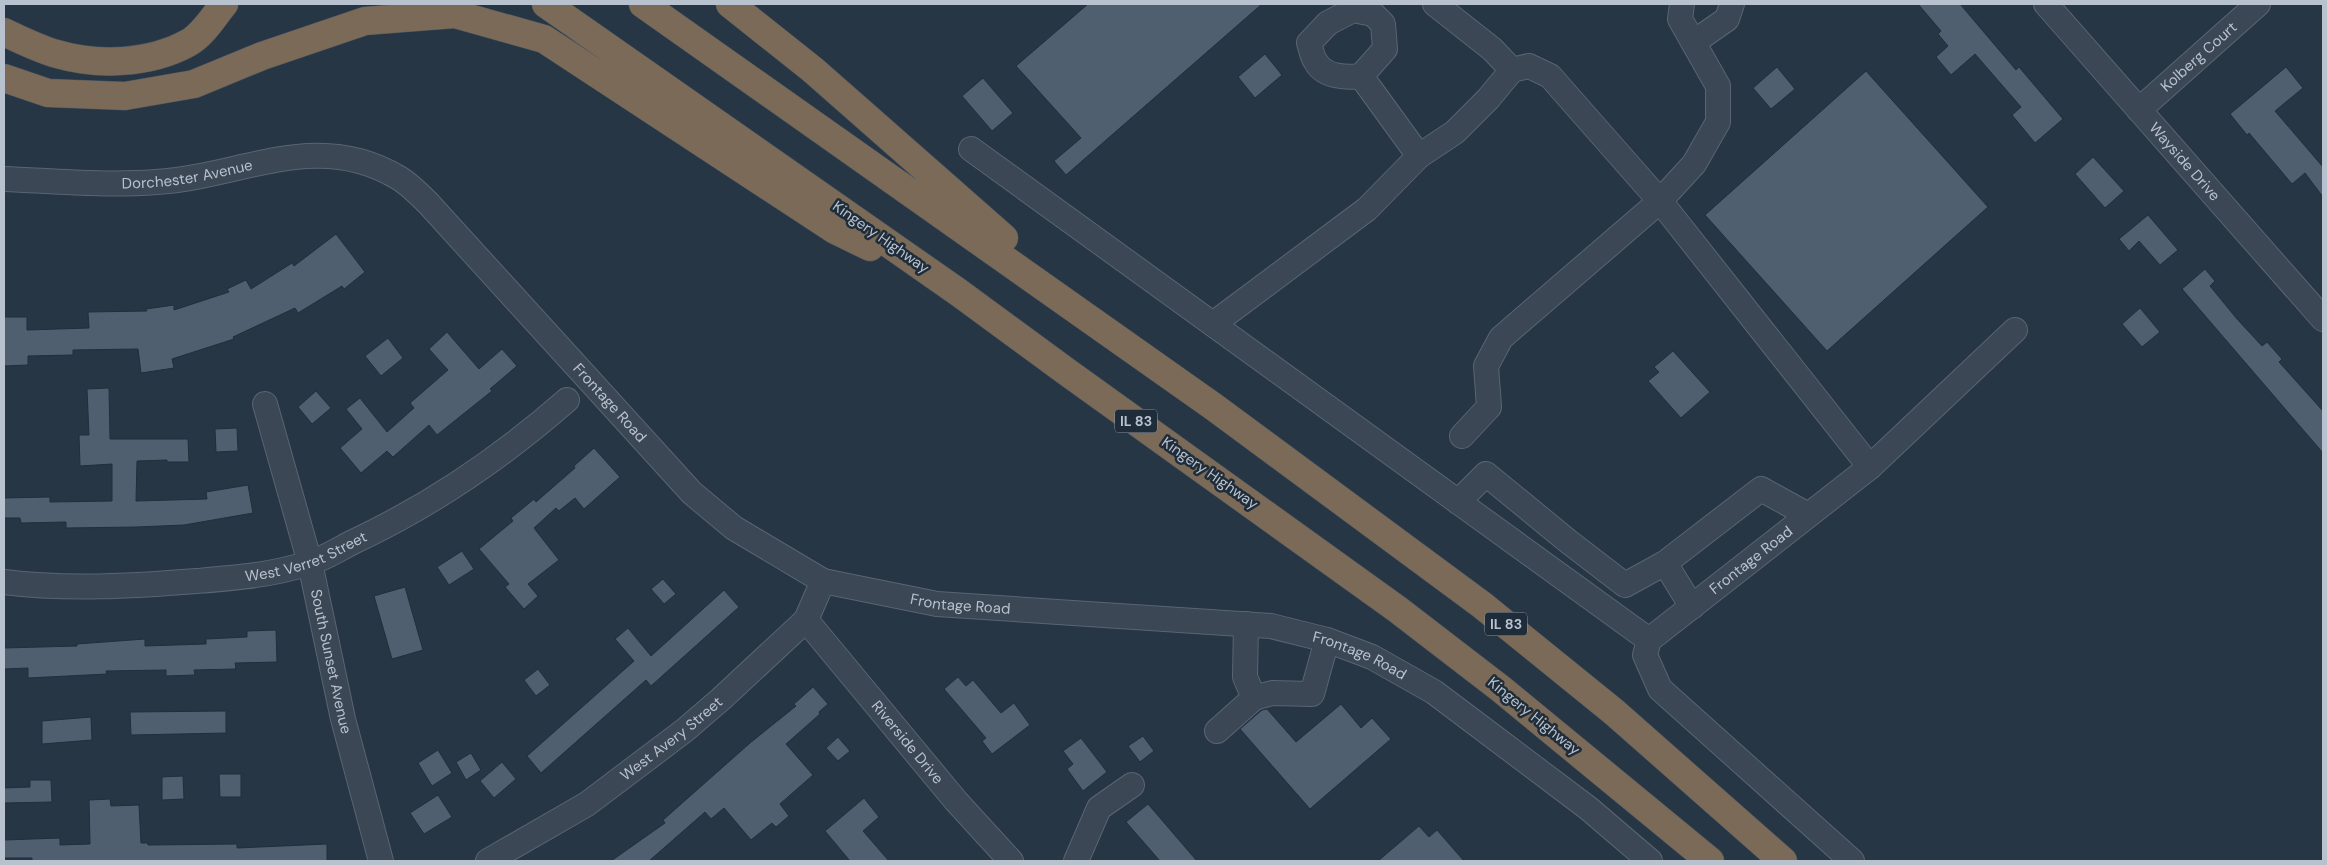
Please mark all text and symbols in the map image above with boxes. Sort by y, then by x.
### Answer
street label: Kolberg Court [2156,17,2241,96]
street label: Wayside Drive [2145,118,2225,205]
street label: Dorchester Avenue [122,155,255,193]
street label: Kingery Highway [829,196,934,278]
street label: Frontage Road [569,359,651,447]
road number: IL 83 [1115,410,1157,432]
street label: Kingery Highway [1158,432,1263,514]
street label: Frontage Road [1705,521,1797,599]
street label: West Verret Street [244,527,370,586]
street label: South Sunset Avenue [306,587,357,736]
street label: Frontage Road [909,589,1011,619]
road number: IL 83 [1485,612,1527,636]
street label: Frontage Road [1311,627,1410,684]
street label: Kingery Highway [1484,672,1585,760]
street label: West Avery Street [616,692,727,785]
street label: Riverside Drive [867,696,948,788]

